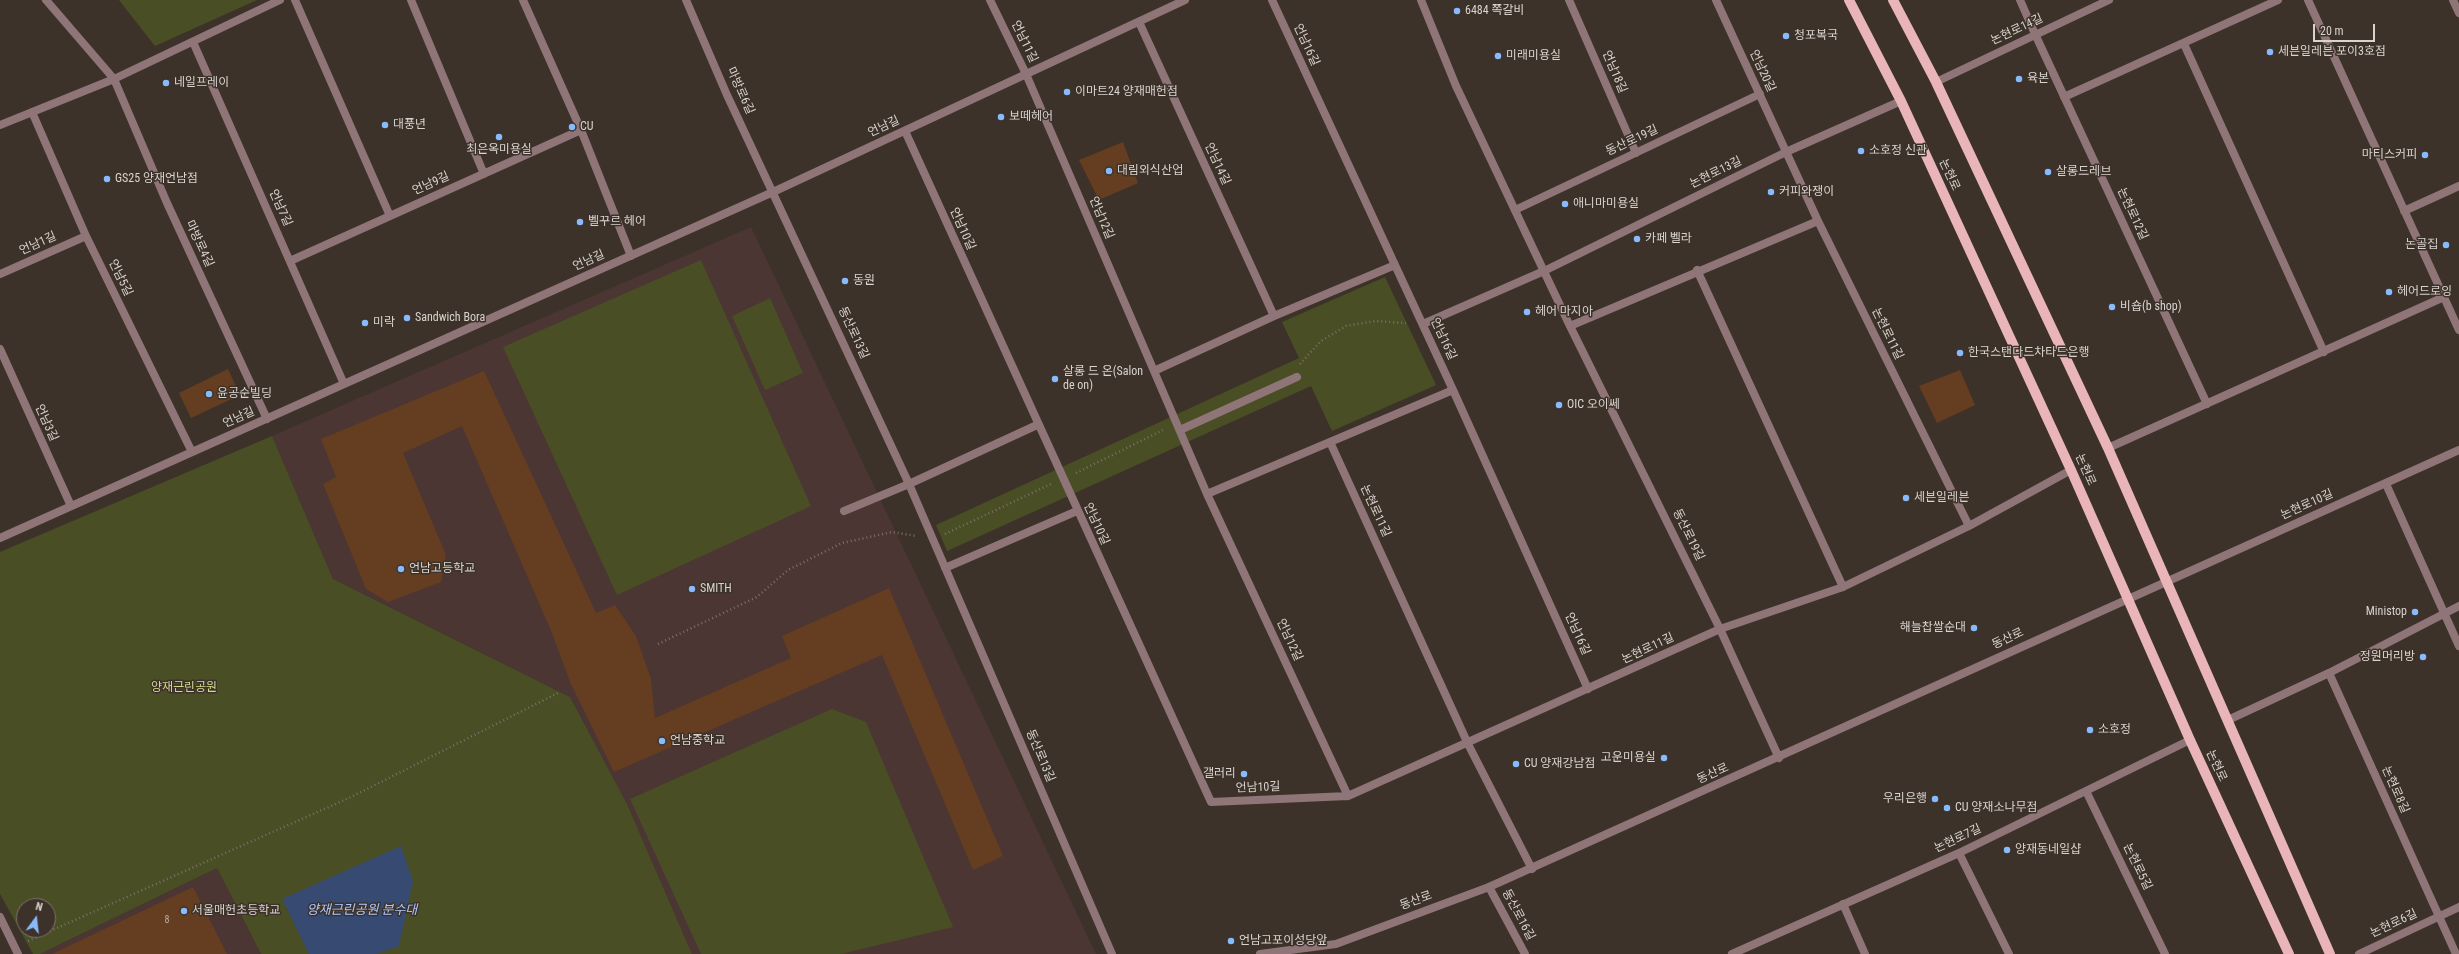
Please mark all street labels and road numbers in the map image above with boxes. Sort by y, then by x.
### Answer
street label: 논현로14길 [1989,12,2045,48]
street label: 언남11길 [1008,19,1040,65]
street label: 언남16길 [1290,22,1322,68]
street label: 언남18길 [1599,48,1629,96]
street label: 언남20길 [1746,48,1778,94]
street label: 마방로6길 [723,65,757,117]
street label: 언남길 [866,113,902,141]
street label: 동산로19길 [1604,123,1660,159]
street label: 언남14길 [1201,141,1233,187]
street label: 논현로13길 [1688,154,1744,192]
street label: 논현로 [1935,157,1963,193]
street label: 언남9길 [410,169,452,199]
street label: 논현로12길 [2114,186,2150,242]
street label: 언남7길 [265,187,295,229]
street label: 언남12길 [1086,194,1116,242]
street label: 언남10길 [946,206,978,252]
street label: 마방로4길 [182,218,216,270]
street label: 언남1길 [17,229,59,259]
street label: 언남길 [571,248,607,274]
street label: 언남5길 [105,257,135,299]
street label: 동산로13길 [835,305,871,361]
street label: 논현로11길 [1868,306,1906,362]
street label: 언남16길 [1427,316,1459,362]
street label: 언남3길 [31,402,61,444]
street label: 언남길 [221,405,257,431]
street label: 논현로 [2072,452,2098,488]
street label: 논현로11길 [1357,483,1393,539]
street label: 논현로10길 [2278,487,2336,523]
street label: 언남10길 [1080,501,1112,547]
street label: 동산로19길 [1669,507,1707,563]
street label: 언남16길 [1561,611,1593,657]
street label: 언남12길 [1273,617,1305,663]
street label: 동산로 [1990,625,2026,653]
street label: 논현로11길 [1620,631,1676,667]
street label: 동산로13길 [1022,727,1058,785]
street label: 논현로 [2202,748,2230,784]
street label: 동산로 [1695,761,1731,787]
street label: 논현로8길 [2378,764,2412,816]
street label: 언남10길 [1235,780,1281,796]
street label: 논현로7길 [1932,822,1984,856]
street label: 논현로5길 [2120,841,2154,893]
street label: 동산로16길 [1498,887,1538,943]
street label: 동산로 [1398,889,1434,913]
street label: 논현로6길 [2368,907,2420,941]

